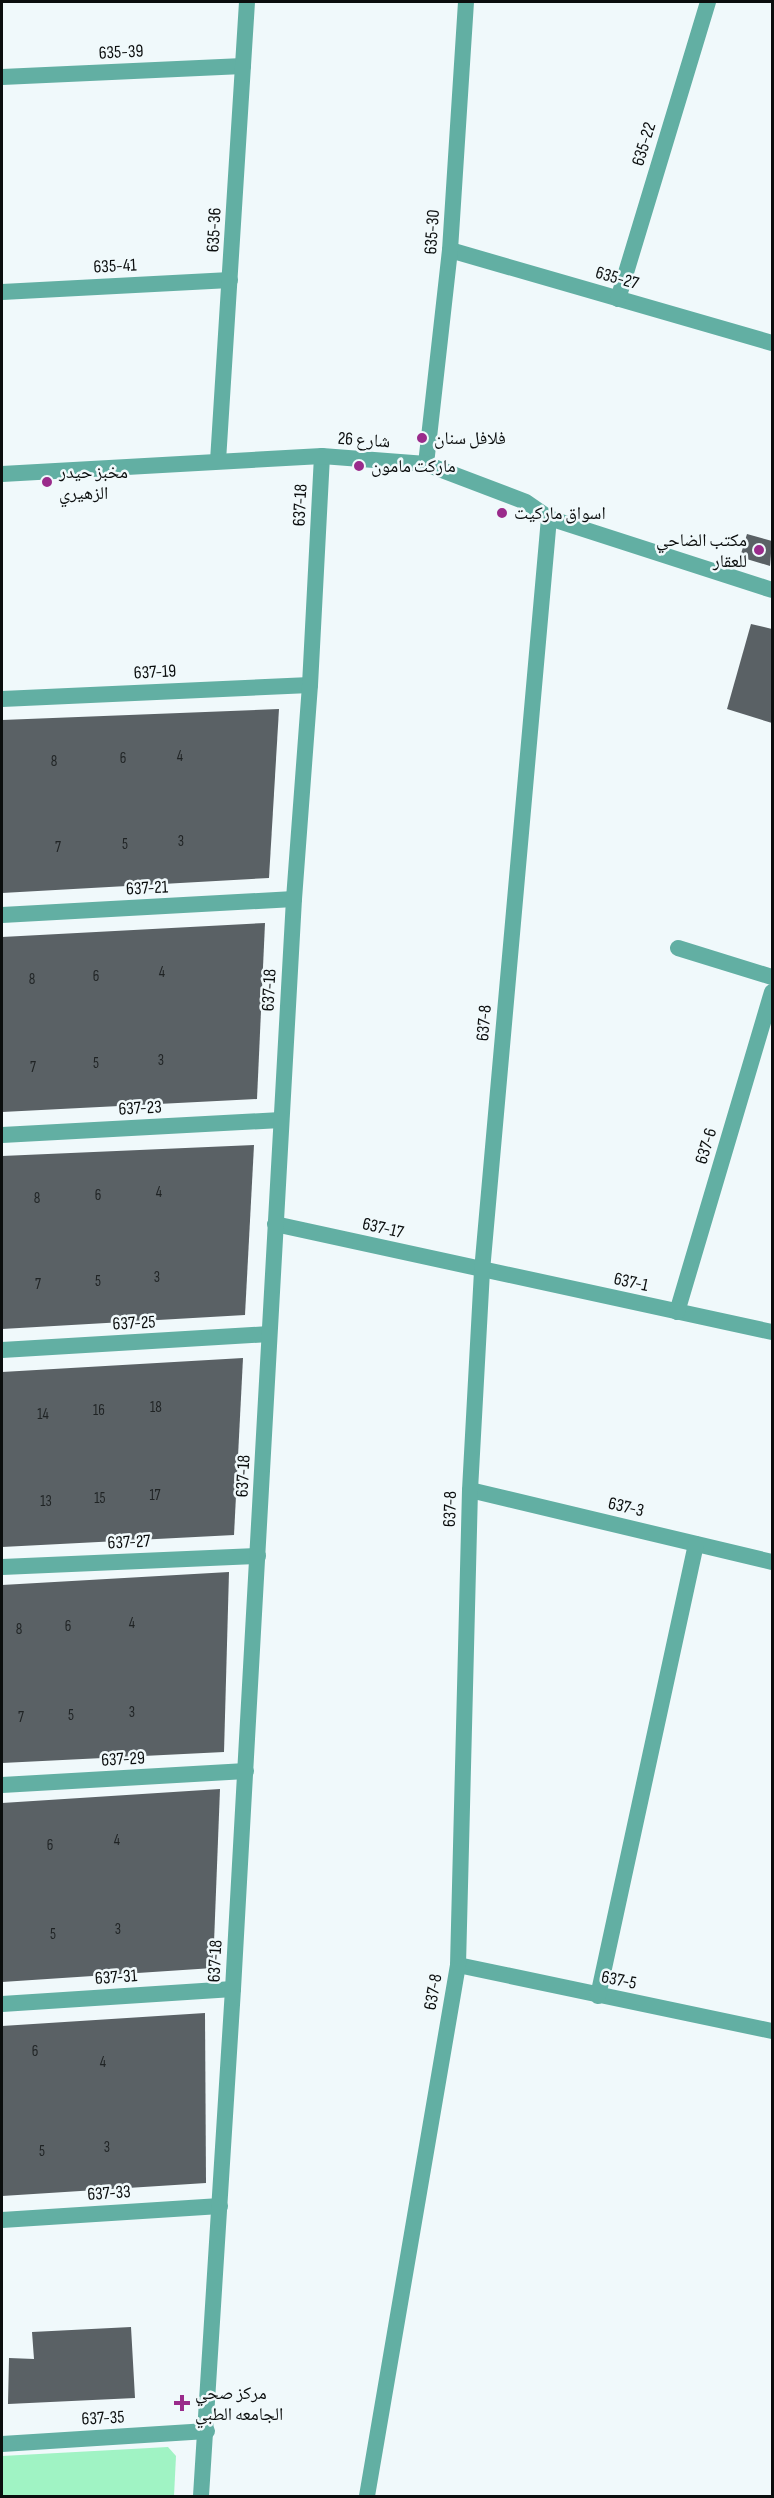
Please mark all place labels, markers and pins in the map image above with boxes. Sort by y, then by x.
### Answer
place label: فلافل سنان [434,428,506,449]
marker: فلافل سنان [415,431,429,445]
place label: ماركت مامون [371,456,456,477]
marker: ماركت مامون [352,459,366,473]
place label: مخبز حيدر الزهيري [58,462,128,507]
marker: مخبز حيدر الزهيري [40,475,54,489]
place label: اسواق ماركيت [514,503,606,524]
marker: اسواق ماركيت [495,506,509,520]
place label: مكتب الضاحي للعقار [656,530,747,572]
marker: مكتب الضاحي للعقار [752,543,766,557]
place label: مركز صحي الجامعه الطبي [195,2383,283,2428]
marker: مركز صحي الجامعه الطبي [173,2394,191,2412]

